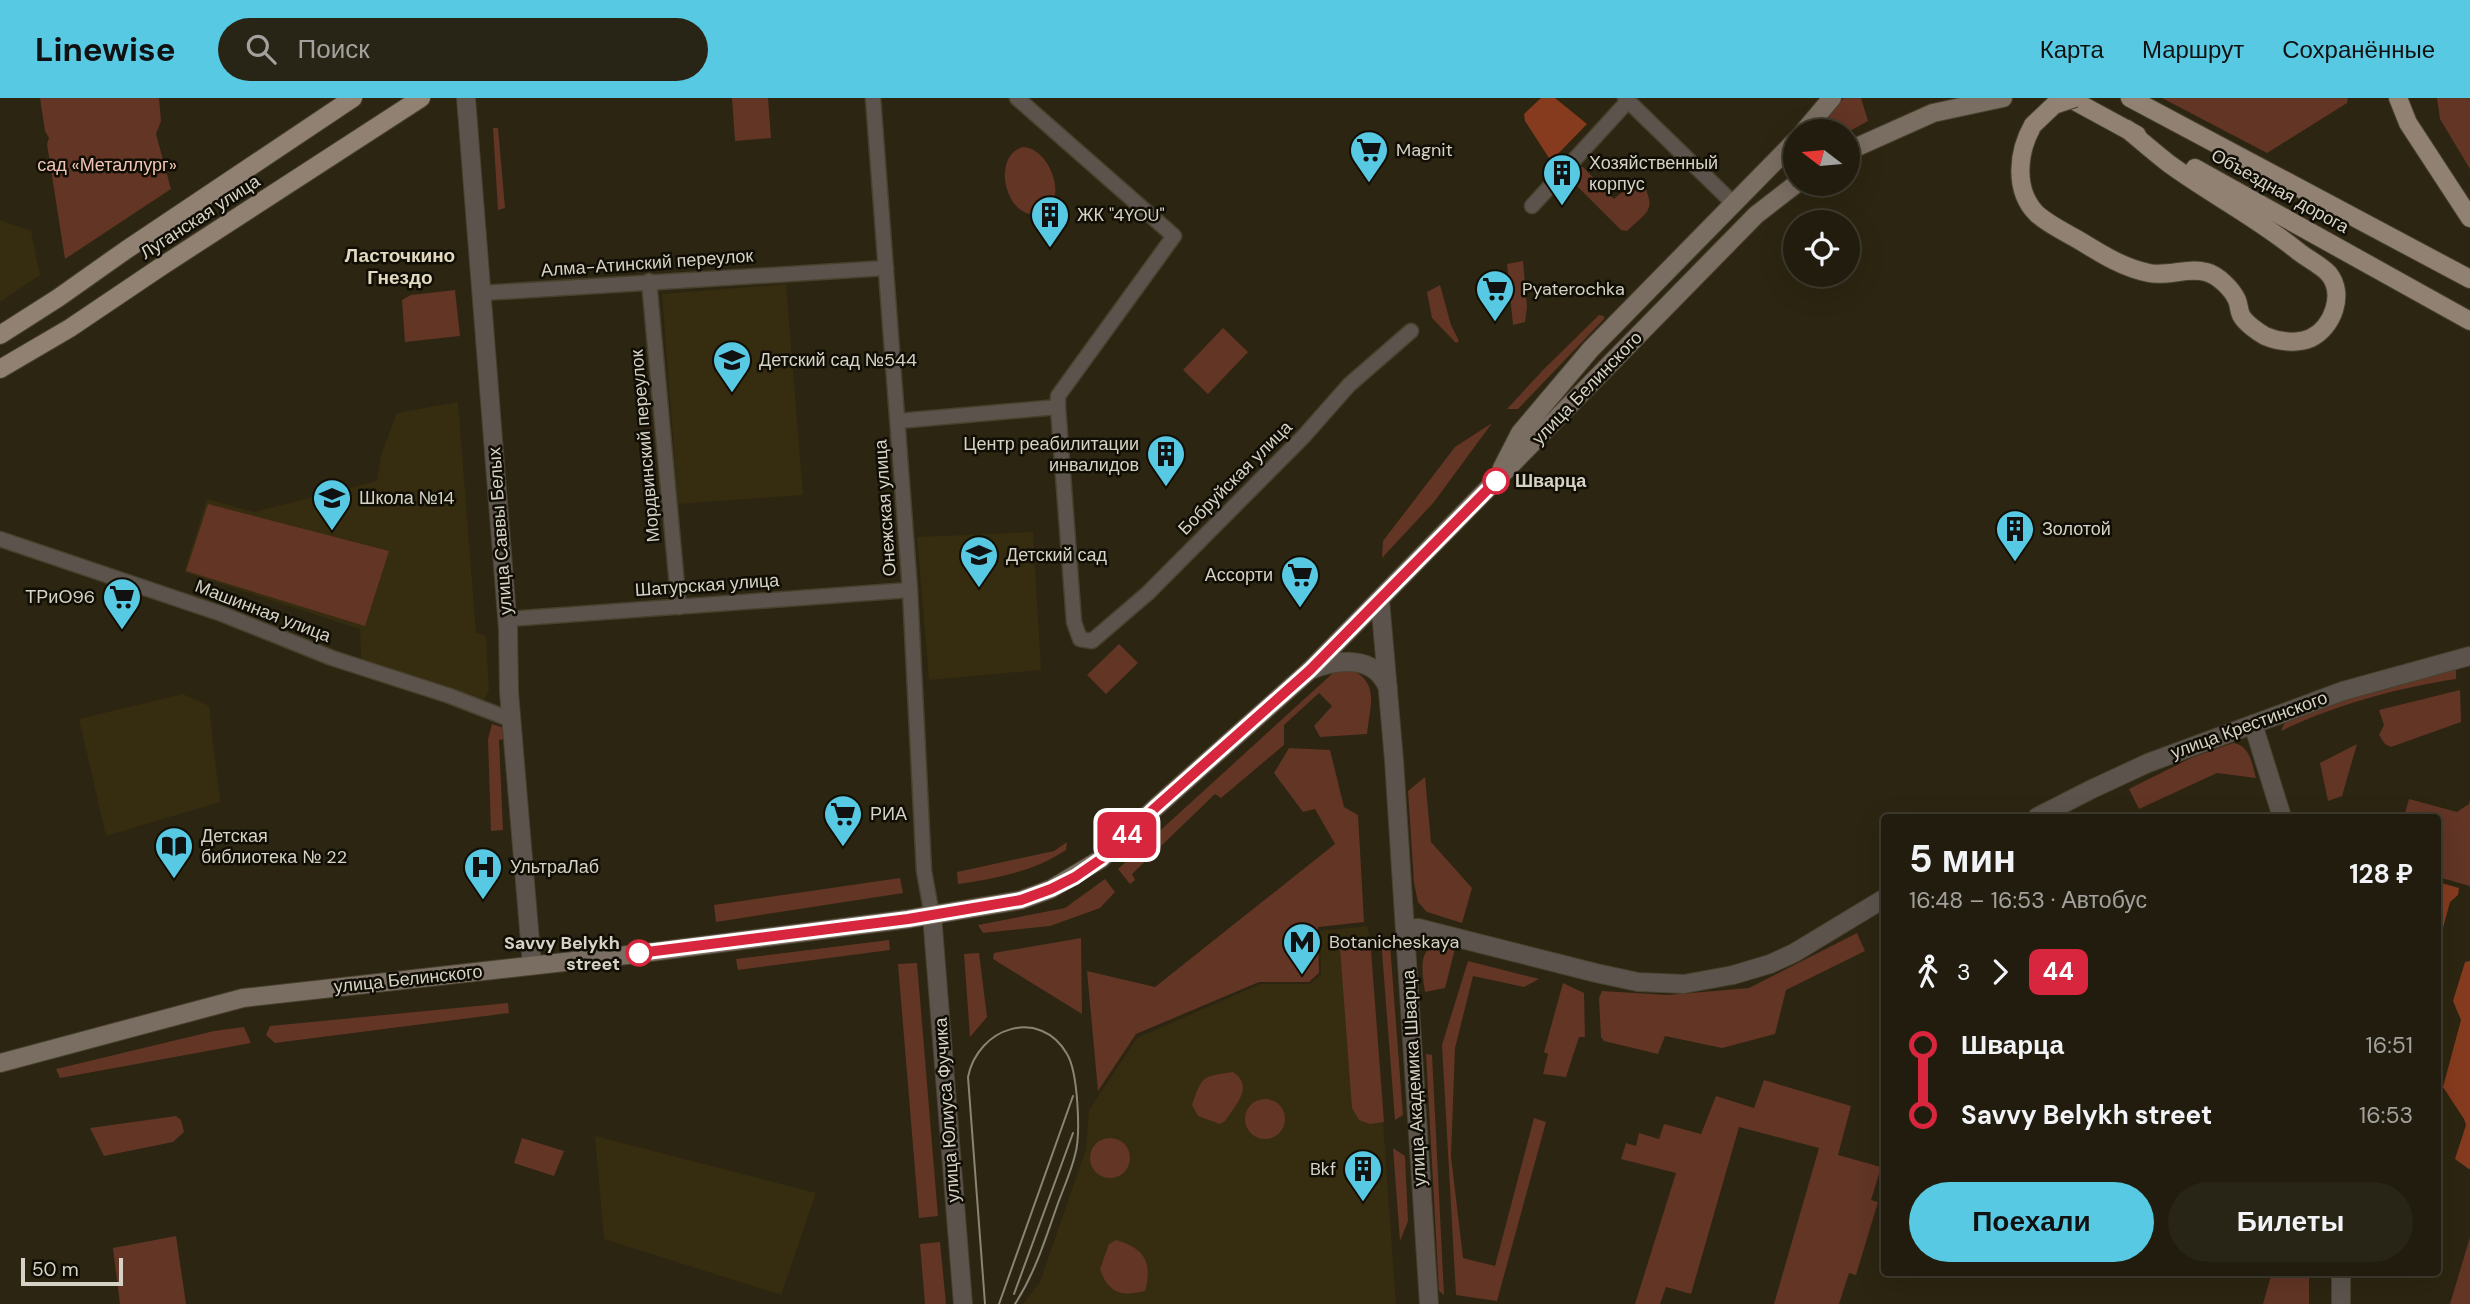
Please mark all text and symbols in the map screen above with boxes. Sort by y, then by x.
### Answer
search box [218,18,708,81]
text: Linewise [35,28,176,71]
icon: search [242,30,280,68]
text: Поиск [298,32,370,66]
text: Карта [2040,34,2104,65]
text: Маршрут [2142,34,2244,65]
text: Сохранённые [2282,34,2435,65]
north arrow [1783,119,1860,196]
map controls [1783,119,1860,287]
supermarket icon: Magnit [1348,129,1390,184]
place label: Magnit [1396,138,1453,162]
street label: Объездная дорога [2207,143,2354,239]
place label: Хозяйственный корпус [1589,151,1718,196]
building icon: Хозяйственный корпус [1541,152,1583,207]
park label: сад «Металлург» [37,153,177,177]
street label: Луганская улица [135,169,265,265]
building icon: ЖК "4YOU" [1029,194,1071,249]
place label: ЖК "4YOU" [1077,203,1165,227]
button: locate [1783,210,1860,287]
district label: Ласточкино Гнездо [345,243,455,290]
street label: Алма-Атинский переулок [540,244,754,282]
supermarket icon: Pyaterochka [1474,268,1516,323]
place label: Pyaterochka [1522,277,1625,301]
street label: улица Белинского [1527,326,1647,450]
school or university icon: Детский сад №544 [711,339,753,394]
street label: Мордвинский переулок [625,348,665,543]
place label: Детский сад №544 [759,348,917,372]
street label: Бобруйская улица [1173,415,1298,540]
place label: Центр реабилитации инвалидов [963,432,1139,477]
building icon: Центр реабилитации инвалидов [1145,433,1187,488]
street label: Онежская улица [868,438,902,577]
street label: улица Саввы Белых [482,446,518,616]
marker: Шварца [1483,468,1509,494]
place label: Шварца [1515,469,1587,493]
school or university icon: Школа №14 [311,477,353,532]
place label: Школа №14 [359,486,454,510]
building icon: Золотой [1994,508,2036,563]
place label: Золотой [2042,517,2111,541]
school or university icon: Детский сад [958,534,1000,589]
place label: Детский сад [1006,543,1107,567]
supermarket icon: Ассорти [1279,554,1321,609]
place label: Ассорти [1205,563,1273,587]
street label: Шатурская улица [634,568,781,602]
street label: Машинная улица [192,574,335,648]
supermarket icon: ТРиО96 [101,576,143,631]
place label: ТРиО96 [25,585,95,609]
street label: улица Крестинского [2167,685,2331,765]
supermarket icon: РИА [822,793,864,848]
place label: РИА [870,802,907,826]
line badge: 44 [1096,812,1158,858]
text: 44 [1111,819,1143,850]
place label: Детская библиотека № 22 [201,824,347,869]
library icon: Детская библиотека № 22 [153,825,195,880]
text: 5 мин [1909,834,2016,884]
hospital icon: УльтраЛаб [462,846,504,901]
place label: УльтраЛаб [510,855,599,879]
text: 128 ₽ [2349,857,2413,891]
text: 16:48 – 16:53 · Автобус [1909,885,2147,915]
metro station icon: Botanicheskaya [1281,921,1323,976]
place label: Botanicheskaya [1329,930,1459,954]
place label: Savvy Belykh street [504,931,620,976]
marker: Savvy Belykh street [626,940,652,966]
icon: walk [1909,953,1947,991]
icon: forward [1981,953,2019,991]
text: 44 [2043,956,2074,987]
text: 3 [1957,957,1971,987]
street label: улица Белинского [333,959,483,999]
street label: улица Академика Шварца [1396,968,1432,1187]
street label: улица Юлиуса Фучика [929,1016,965,1203]
text: Шварца [1961,1028,2064,1062]
text: 16:51 [2366,1030,2413,1060]
text: Savvy Belykh street [1961,1098,2212,1132]
text: 16:53 [2359,1100,2413,1130]
building icon: Bkf [1342,1148,1384,1203]
place label: Bkf [1310,1157,1336,1181]
button: Поехали [1909,1182,2154,1262]
button: Билеты [2168,1182,2413,1262]
scale bar [21,1255,122,1287]
text: 50 m [32,1257,79,1282]

